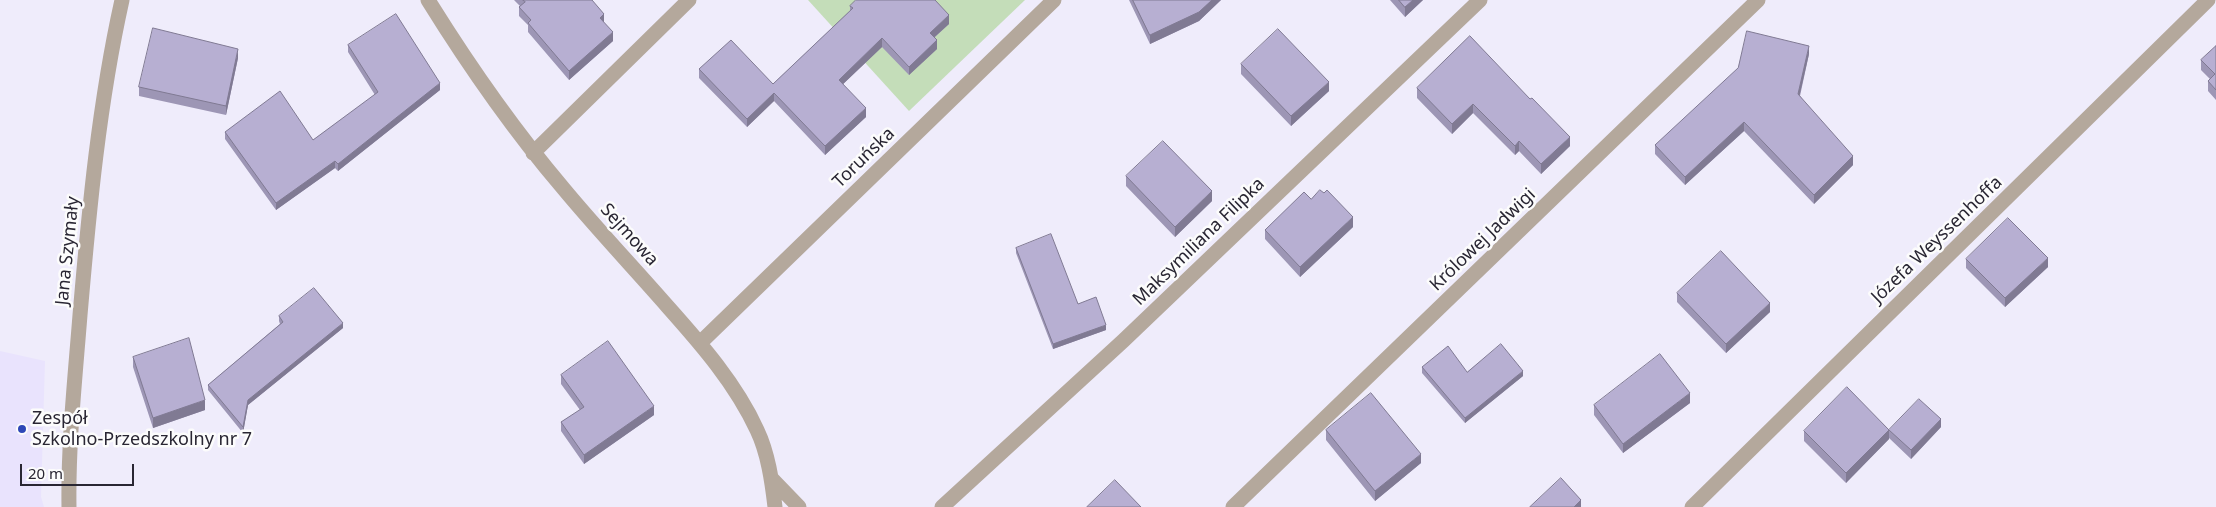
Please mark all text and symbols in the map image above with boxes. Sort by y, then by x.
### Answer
street label: Toruńska [829,123,899,193]
street label: Józefa Weyssenhoffa [1867,172,2007,308]
street label: Maksymiliana Filipka [1129,174,1269,310]
street label: Królowej Jadwigi [1426,184,1540,296]
street label: Jana Szymały [52,196,84,306]
street label: Sejmowa [595,199,663,271]
place label: Zespół Szkolno-Przedszkolny nr 7 [32,408,252,450]
marker: Zespół Szkolno-Przedszkolny nr 7 [16,423,28,435]
scale bar [22,454,136,486]
text: 20 m [28,463,63,483]

